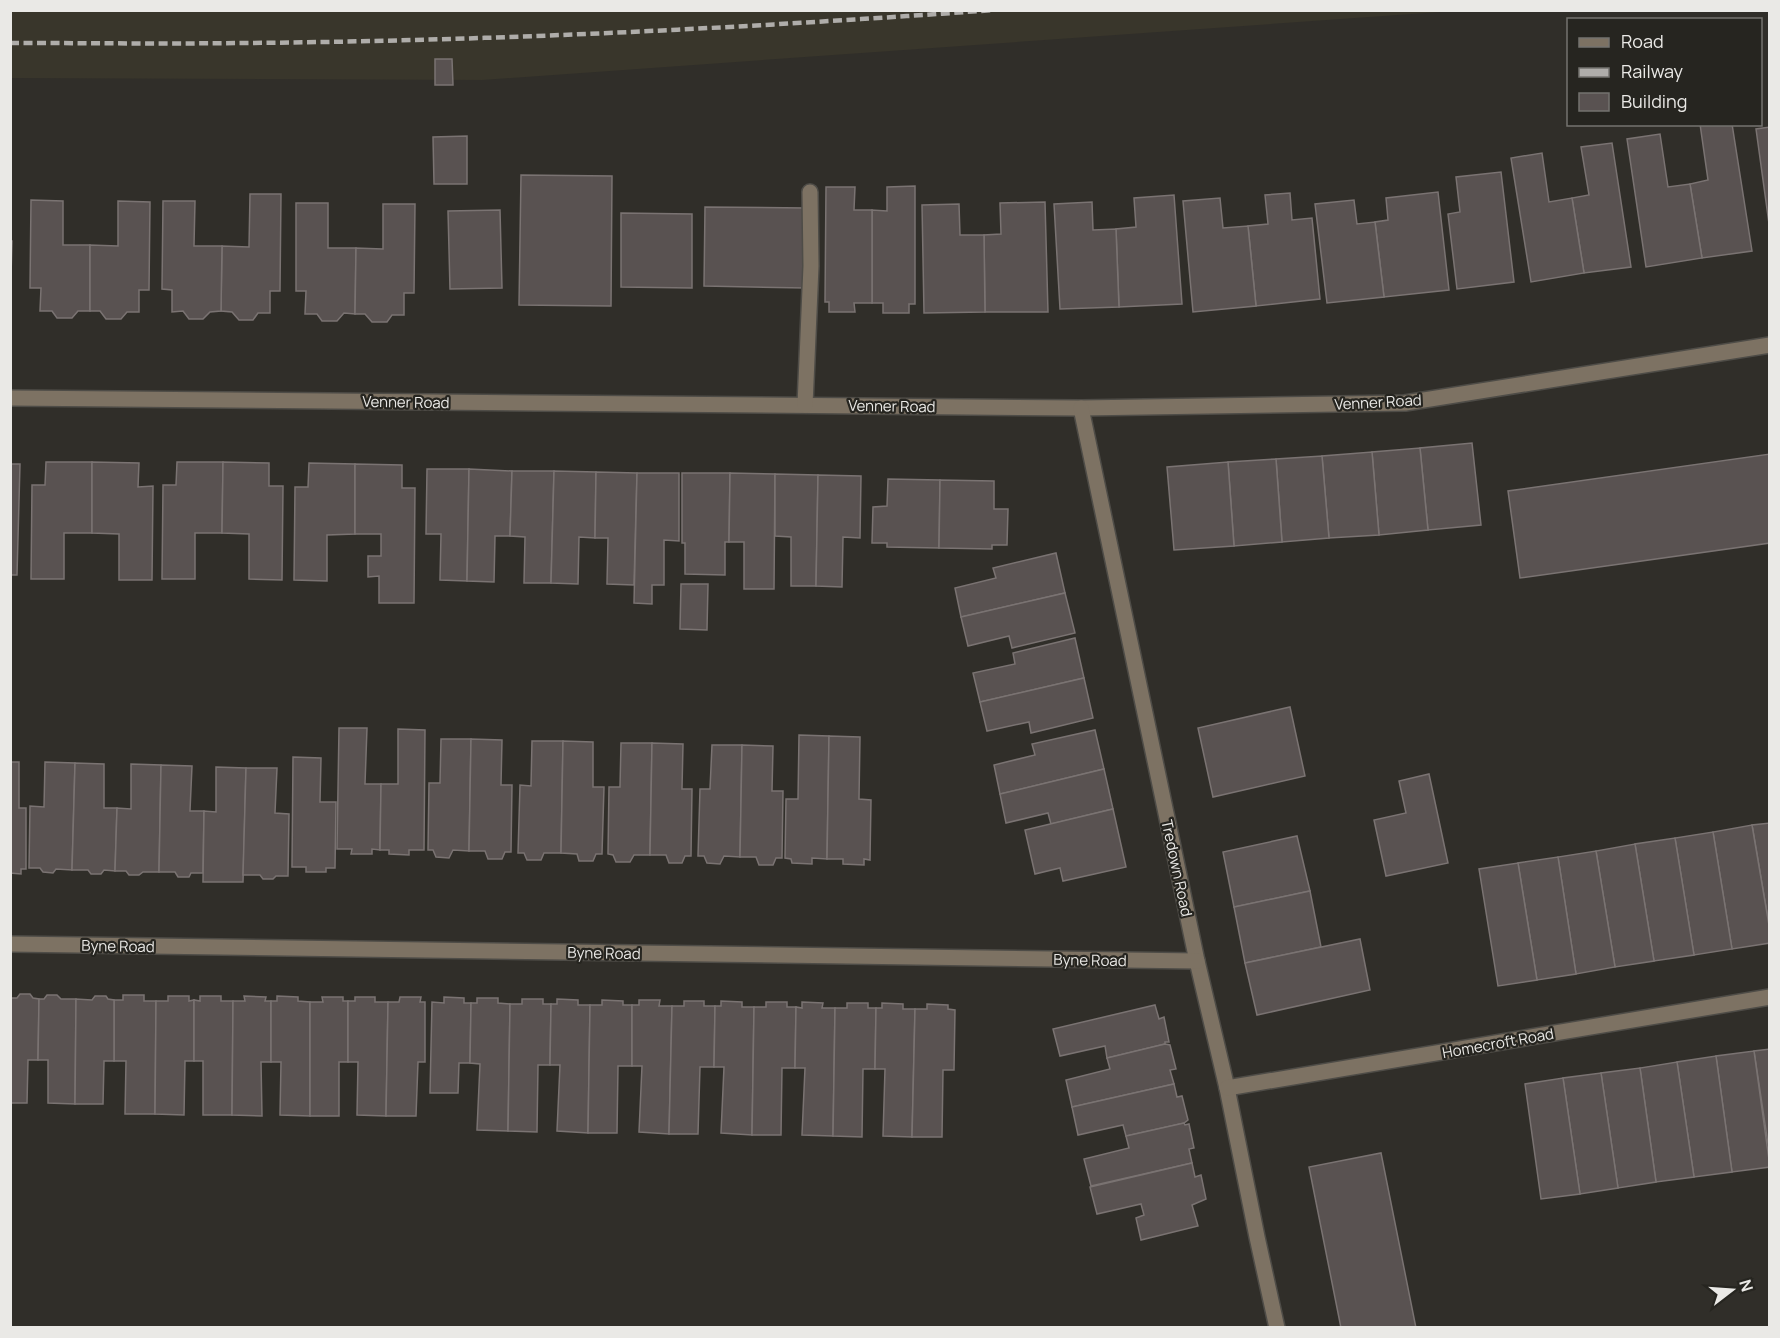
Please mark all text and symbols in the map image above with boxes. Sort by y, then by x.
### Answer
legend [1567,18,1762,126]
text: Road [1621,29,1664,53]
text: Railway [1621,59,1683,83]
text: Building [1621,89,1687,113]
street label: Venner Road [1334,389,1422,415]
street label: Venner Road [362,391,450,413]
street label: Venner Road [848,395,936,417]
street label: Tredown Road [1156,818,1198,918]
street label: Byne Road [81,935,155,957]
street label: Byne Road [567,942,641,964]
street label: Byne Road [1053,949,1127,971]
street label: Homecroft Road [1441,1023,1555,1063]
north arrow [1702,1260,1762,1320]
text: N [1734,1277,1759,1294]

